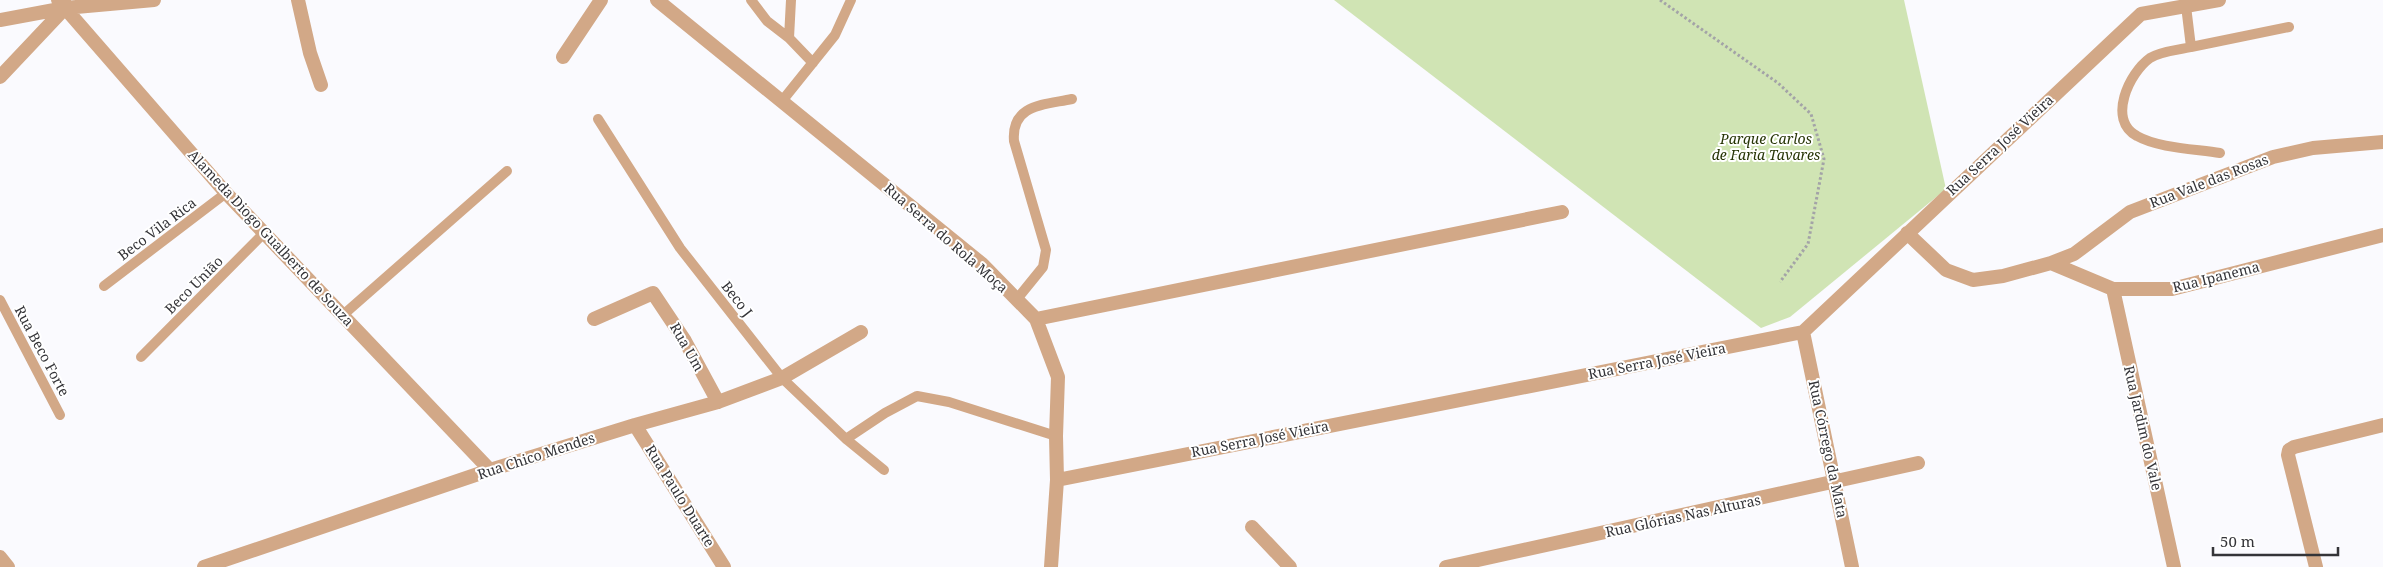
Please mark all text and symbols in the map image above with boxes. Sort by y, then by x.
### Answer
street label: Rua Serra José Vieira [1942,90,2057,199]
park label: Parque Carlos de Faria Tavares [1712,129,1821,164]
street label: Alameda Diogo Gualberto de Souza [184,145,358,330]
street label: Rua Vale das Rosas [2147,149,2271,212]
street label: Rua Serra do Rola Moça [880,178,1012,297]
street label: Beco Vila Rica [114,193,200,264]
street label: Beco União [160,251,227,318]
street label: Rua Ipanema [2170,257,2261,296]
street label: Beco J [718,277,757,320]
street label: Rua Beco Forte [11,302,74,399]
street label: Rua Um [666,319,709,374]
street label: Rua Serra José Vieira [1587,338,1727,383]
street label: Rua Jardim do Vale [2120,364,2167,492]
street label: Rua Córrego da Mata [1805,378,1852,520]
street label: Rua Serra José Vieira [1190,416,1330,461]
street label: Rua Chico Mendes [475,428,597,483]
street label: Rua Paulo Duarte [641,441,719,550]
street label: Rua Glórias Nas Alturas [1604,490,1762,541]
scale bar [2213,524,2338,556]
text: 50 m [2220,531,2255,551]

